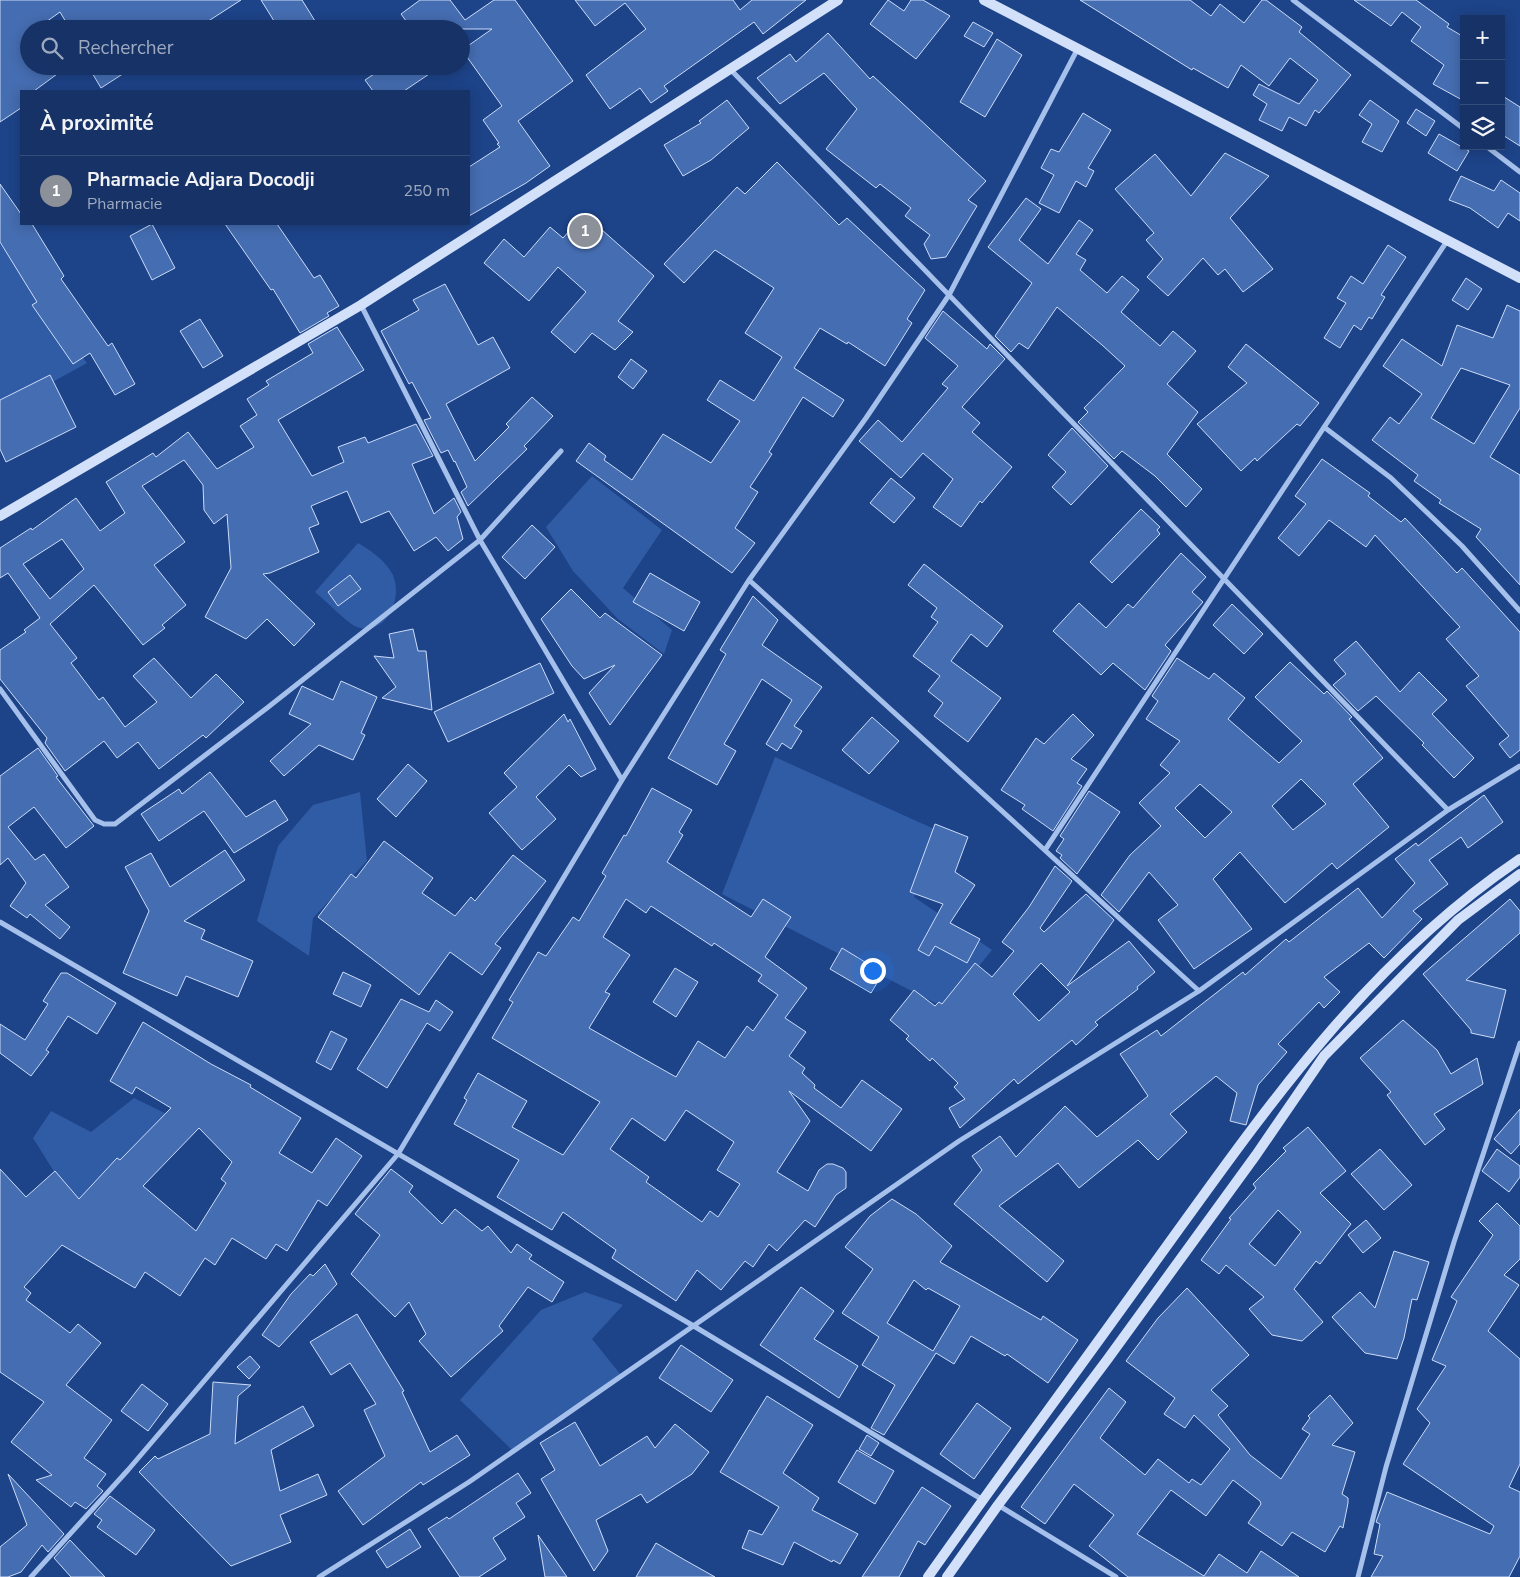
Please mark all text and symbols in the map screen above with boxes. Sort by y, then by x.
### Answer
map controls [1460,15,1505,150]
button: + [1460,15,1505,60]
search box [20,20,470,75]
icon: search [38,34,66,62]
text: Rechercher [78,35,173,61]
button: − [1460,60,1505,105]
button: layers [1460,105,1505,150]
text: À proximité [40,109,154,137]
text: Pharmacie Adjara Docodji [87,167,315,193]
text: 1 [51,180,61,202]
text: 250 m [403,180,450,202]
text: Pharmacie [87,193,162,215]
pin: 1 [569,212,601,250]
your location [860,958,886,984]

